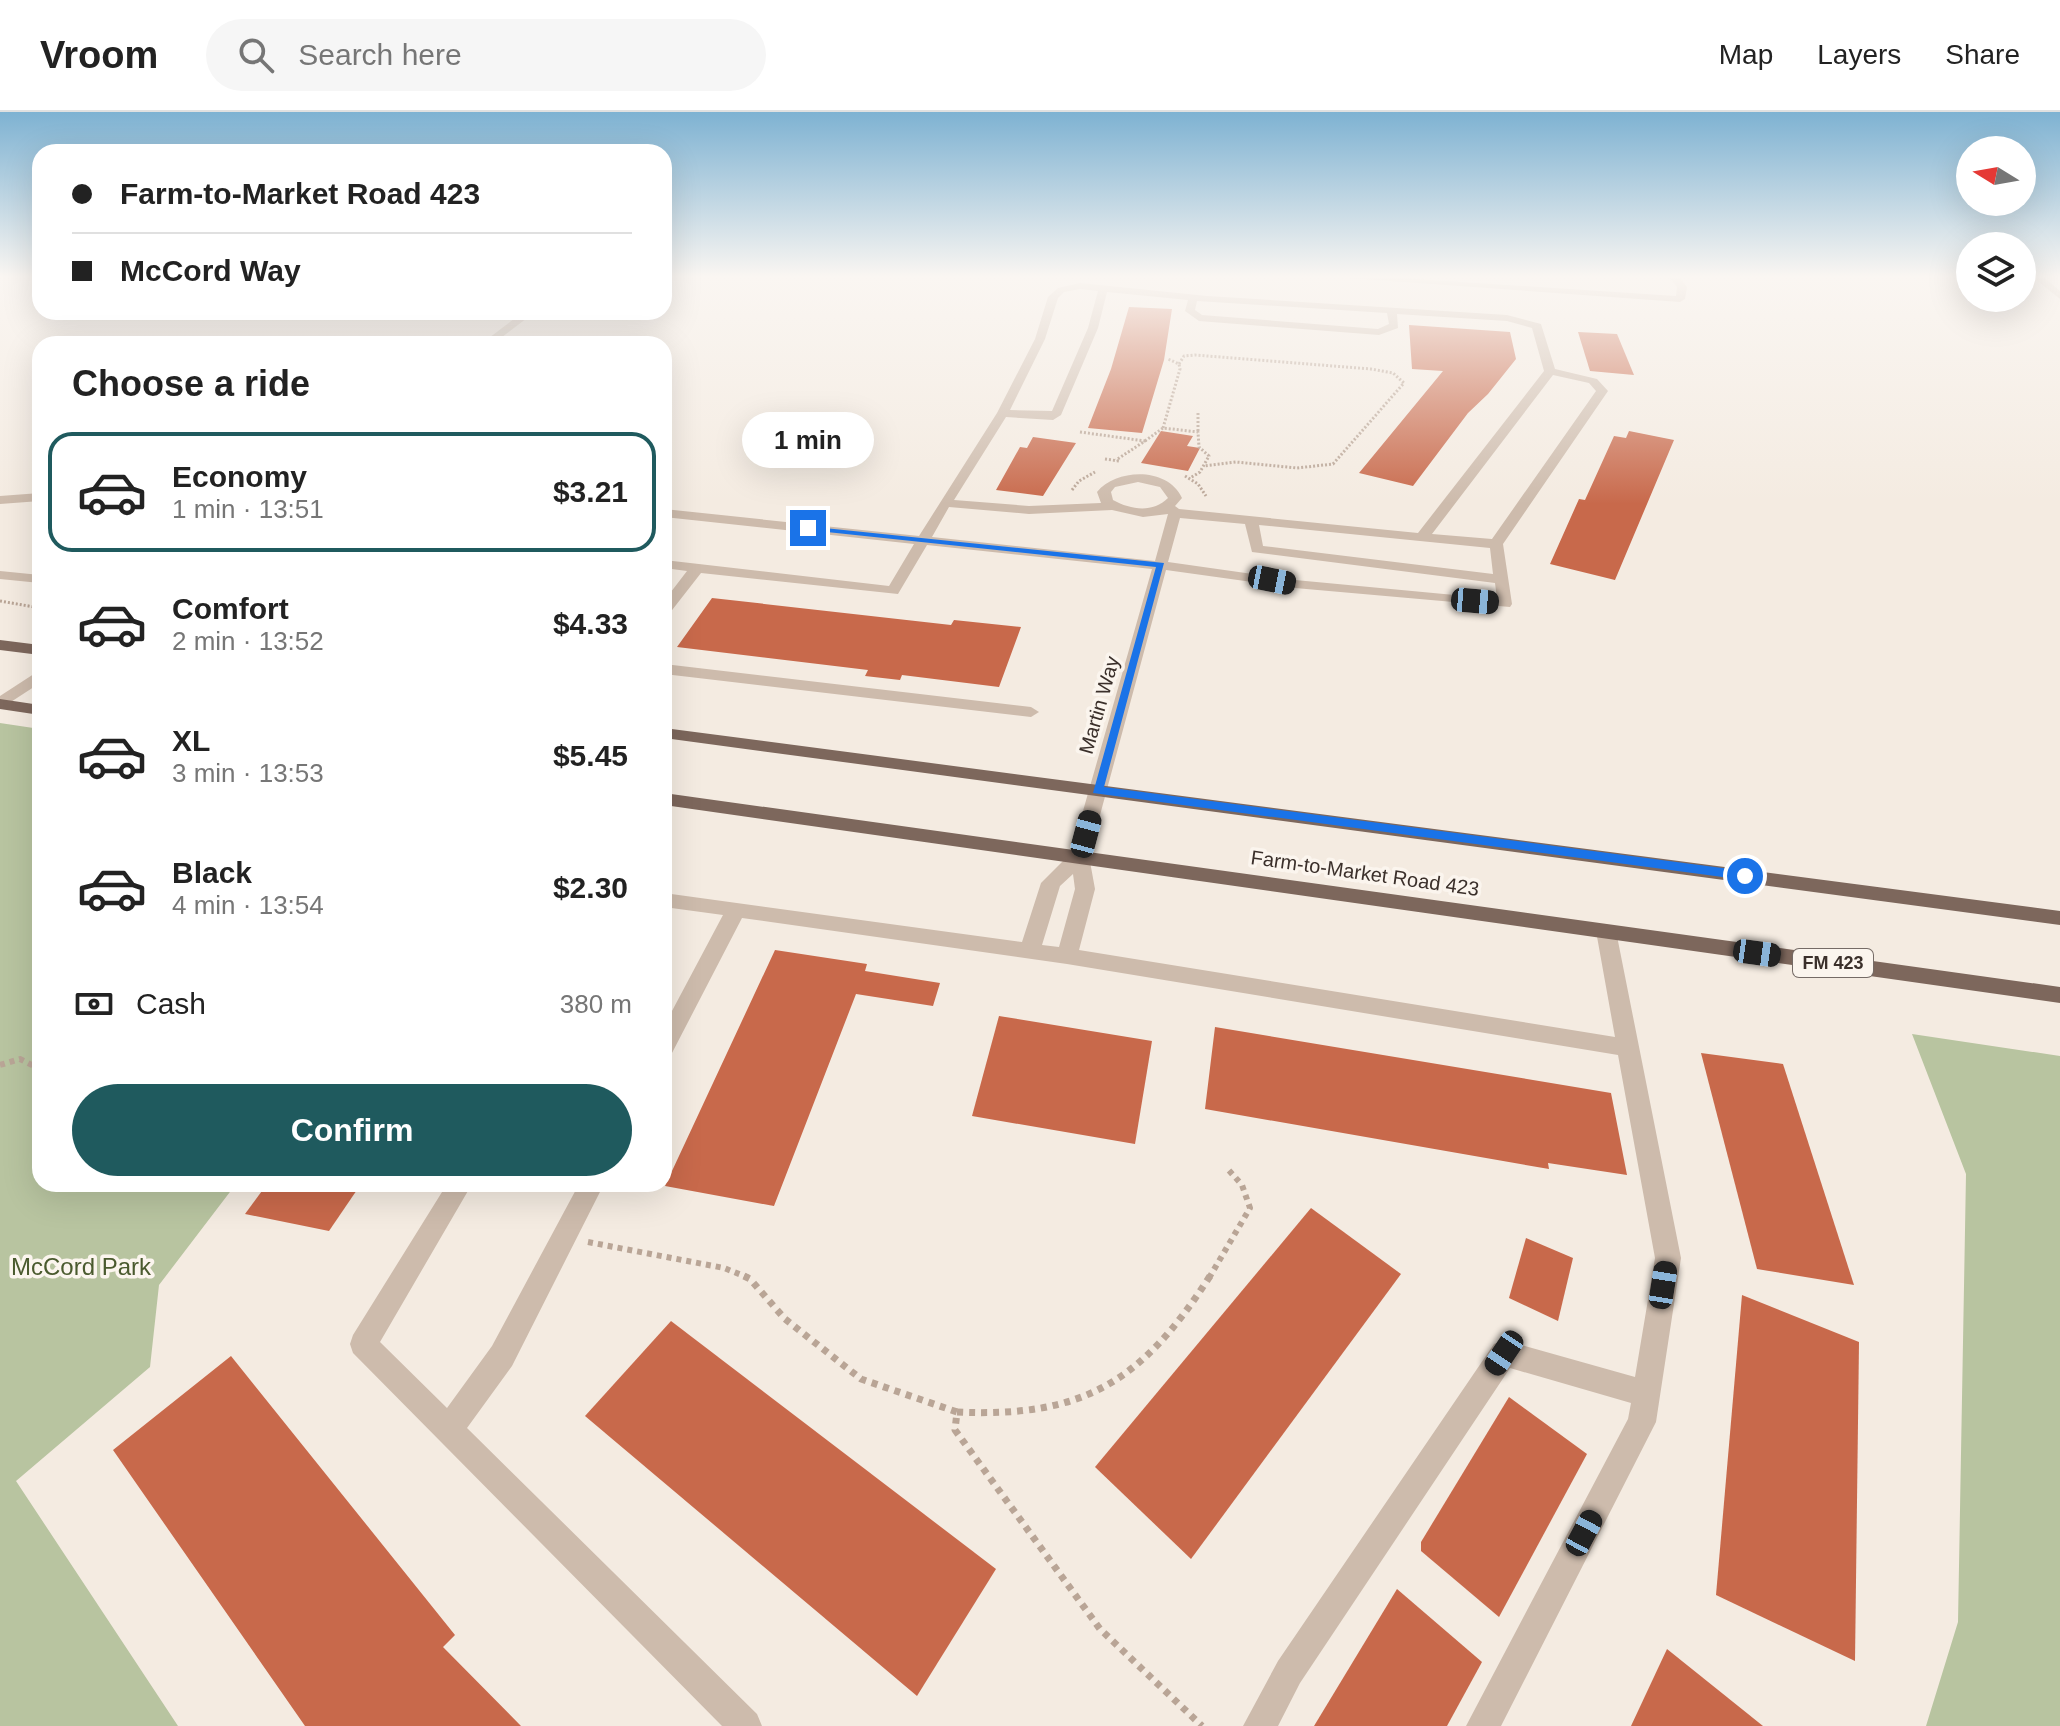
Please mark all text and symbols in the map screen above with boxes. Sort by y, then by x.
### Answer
search box [206,19,766,91]
icon: search [234,33,278,77]
text: Vroom [40,34,158,76]
text: Search here [298,38,462,71]
text: Map [1719,39,1773,70]
text: Layers [1817,39,1901,70]
text: Share [1945,39,2020,70]
north arrow [1956,136,2036,216]
map controls [1956,136,2036,312]
text: Farm-to-Market Road 423 [120,177,480,210]
button: layers [1956,232,2036,312]
text: McCord Way [120,254,301,287]
text: Choose a ride [72,363,310,404]
callout: 1 min [742,412,874,468]
text: 1 min [774,425,842,455]
icon: car [76,456,148,528]
text: Economy [172,460,307,493]
text: $3.21 [553,475,628,508]
text: 1 min · 13:51 [172,494,324,524]
route end [790,510,826,546]
car [1246,564,1298,596]
car [1450,587,1500,615]
icon: car [76,588,148,660]
text: Comfort [172,592,289,625]
text: $4.33 [553,607,628,640]
text: 2 min · 13:52 [172,626,324,656]
street label: Martin Way [1075,654,1123,756]
icon: car [76,720,148,792]
text: XL [172,724,210,757]
text: $5.45 [553,739,628,772]
text: 3 min · 13:53 [172,758,324,788]
car [1068,808,1104,860]
street label: Farm-to-Market Road 423 [1250,846,1480,900]
icon: car [76,852,148,924]
text: Black [172,856,252,889]
route start [1727,858,1763,894]
text: $2.30 [553,871,628,904]
text: 4 min · 13:54 [172,890,324,920]
car [1732,938,1782,968]
road number: FM 423 [1793,949,1873,977]
icon: cash [72,982,116,1026]
text: Cash [136,987,206,1020]
text: 380 m [560,989,632,1019]
button: Confirm [72,1084,632,1176]
park label: McCord Park [11,1253,152,1280]
car [1647,1259,1679,1311]
car [1481,1326,1527,1380]
car [1562,1506,1606,1560]

